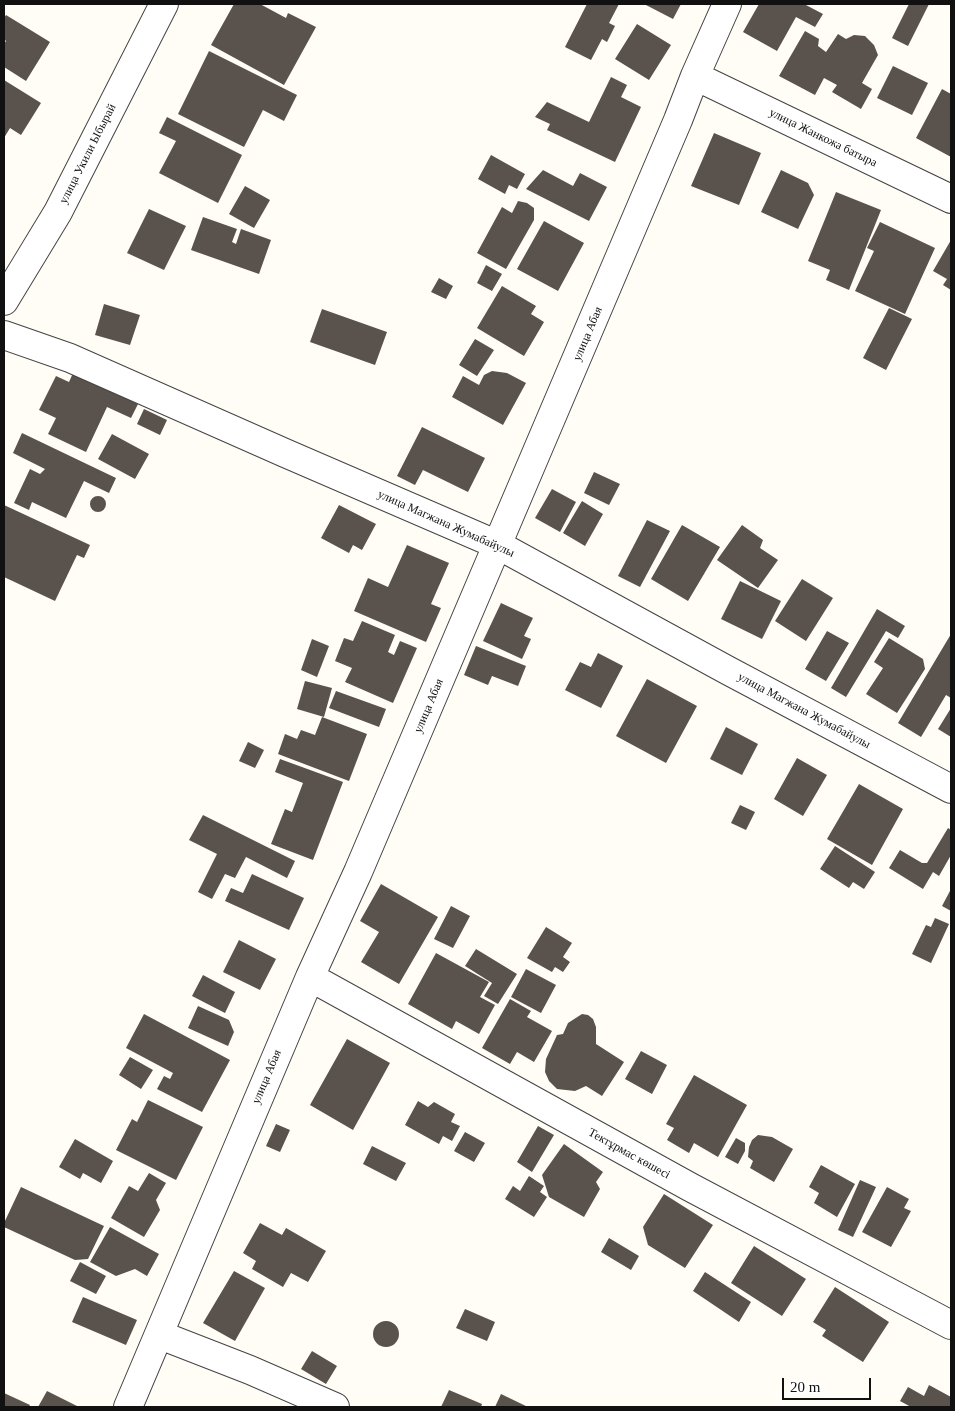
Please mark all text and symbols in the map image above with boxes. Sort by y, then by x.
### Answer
street label: улица Укили Ыбырай [57,102,119,206]
street label: улица Жанкожа батыра [767,106,879,170]
street label: улица Абая [570,305,606,363]
street label: улица Магжана Жумабайулы [375,487,517,561]
street label: улица Магжана Жумабайулы [735,670,873,752]
street label: улица Абая [411,677,447,735]
street label: улица Абая [249,1048,285,1106]
street label: Тектұрмас көшесі [586,1126,672,1182]
scale bar [785,1368,874,1400]
text: 20 m [790,1379,820,1395]

